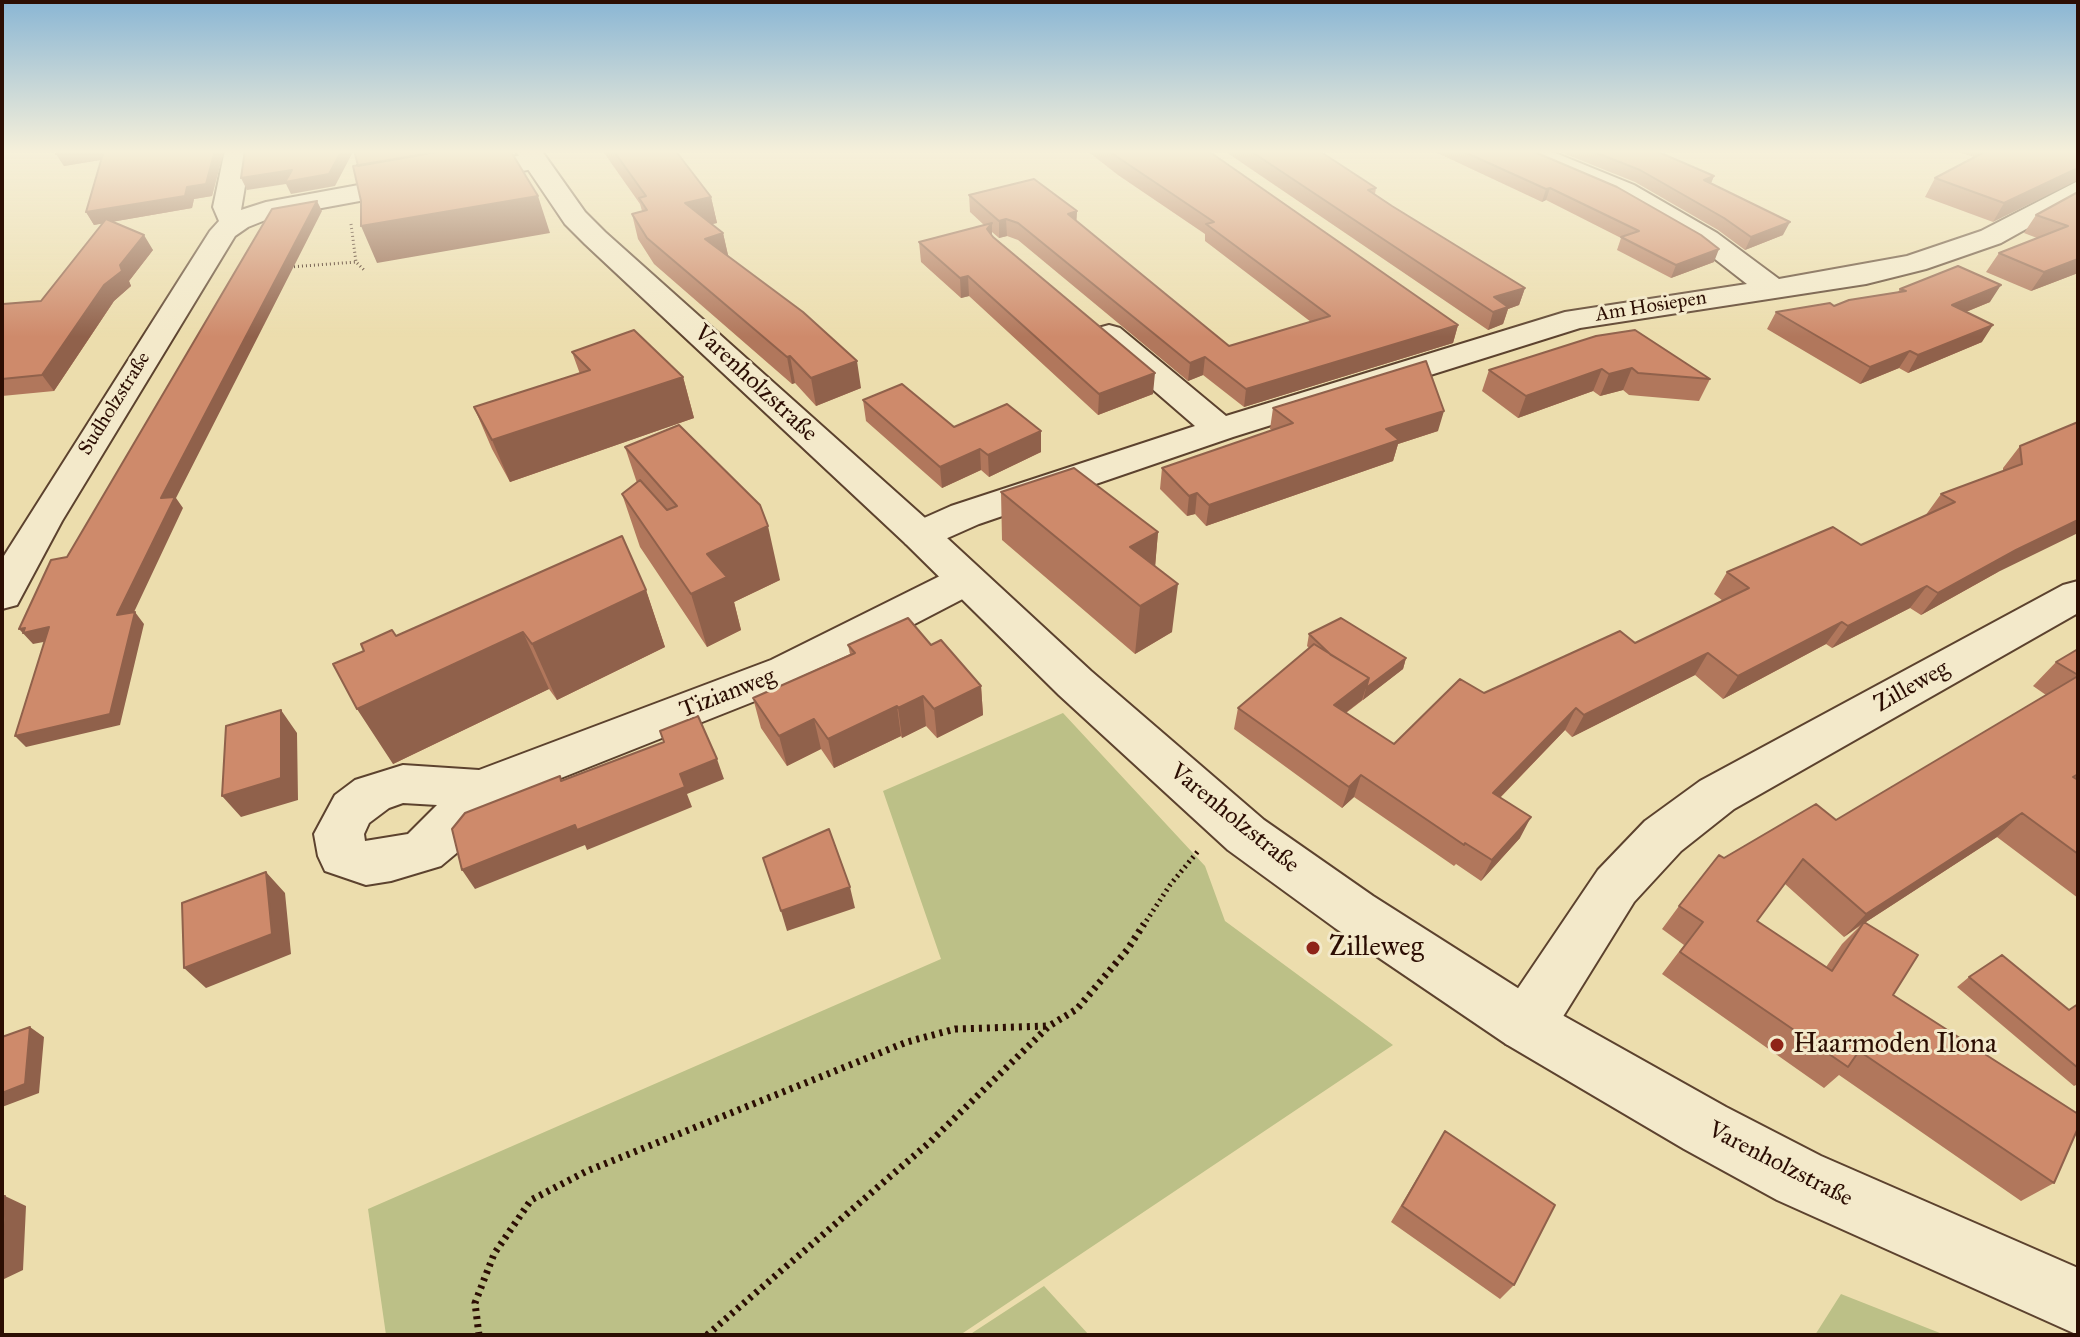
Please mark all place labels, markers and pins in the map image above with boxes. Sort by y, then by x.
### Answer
place label: Zilleweg [1329,931,1424,965]
marker: Zilleweg [1304,939,1322,957]
place label: Haarmoden Ilona [1793,1028,1997,1062]
marker: Haarmoden Ilona [1768,1036,1786,1054]

